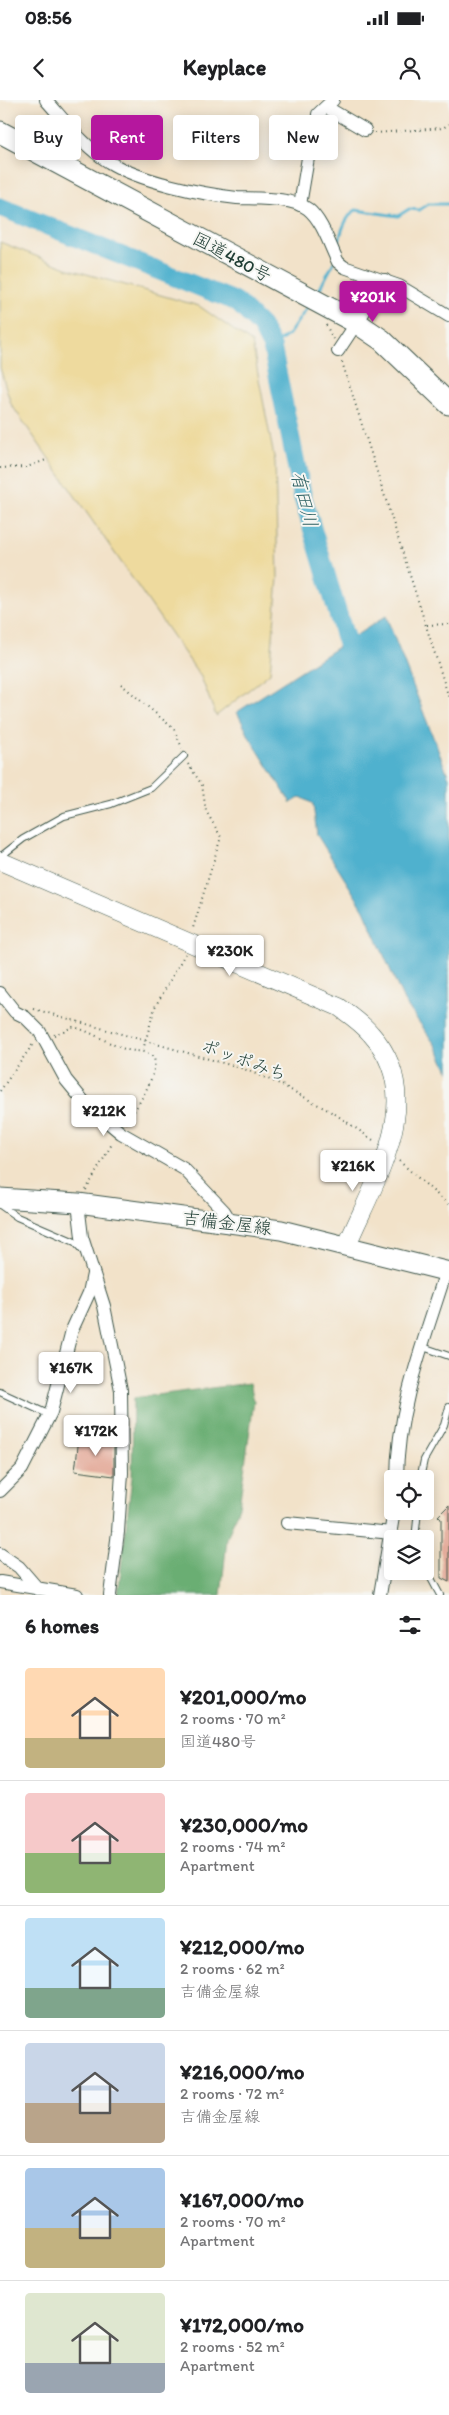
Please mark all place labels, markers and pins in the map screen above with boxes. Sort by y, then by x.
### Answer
pin: ¥201K [338,280,408,323]
pin: ¥230K [195,934,265,977]
pin: ¥212K [69,1094,139,1137]
pin: ¥216K [318,1150,388,1192]
pin: ¥167K [36,1352,106,1394]
pin: ¥172K [61,1414,131,1457]

